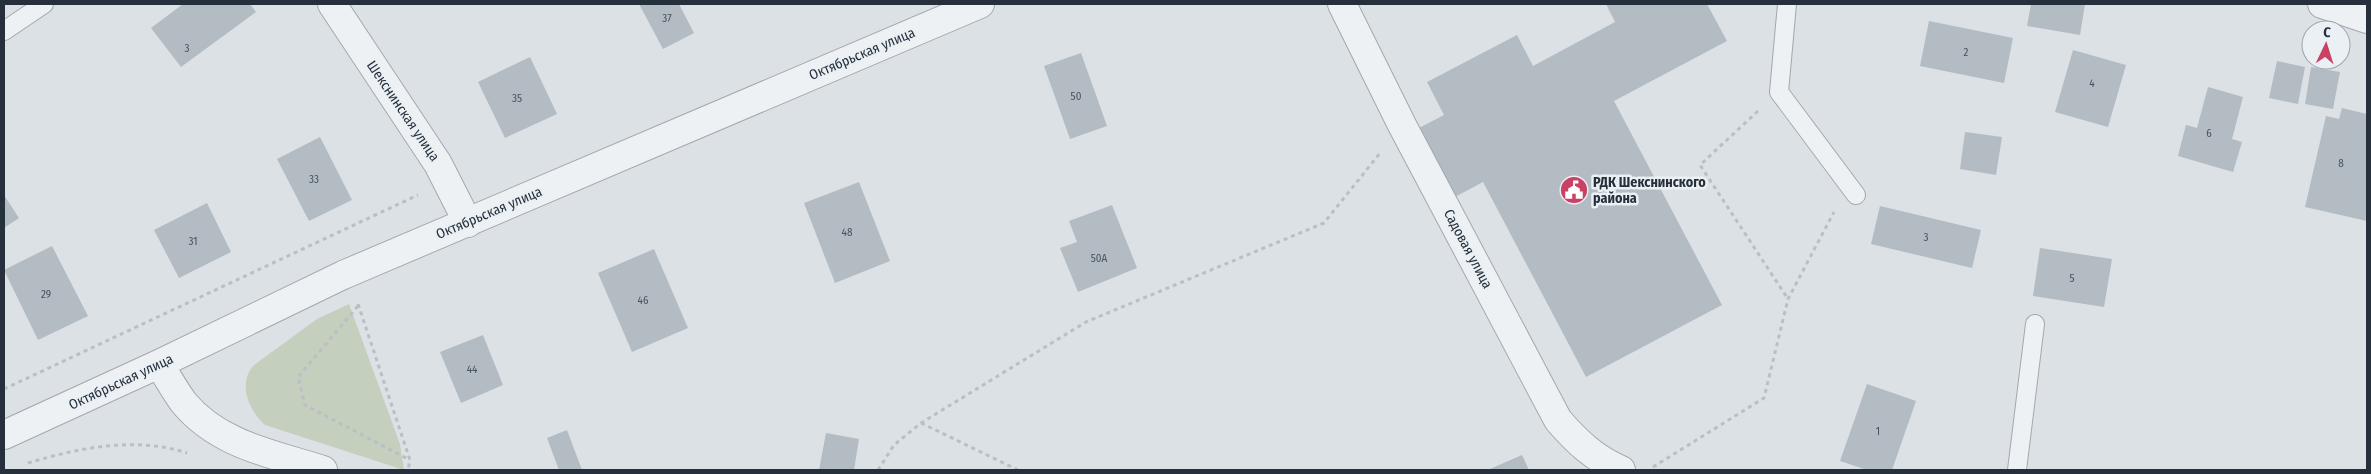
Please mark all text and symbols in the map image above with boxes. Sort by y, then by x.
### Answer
house number: 37 [662,12,672,25]
north arrow [2301,20,2351,70]
street label: Октябрьская улица [806,24,918,84]
text: С [2323,24,2332,41]
house number: 3 [185,42,190,55]
house number: 2 [1964,46,1969,59]
street label: Шекснинская улица [363,57,443,165]
house number: 4 [2089,77,2095,90]
house number: 50 [1071,90,1082,103]
house number: 35 [512,92,522,105]
house number: 6 [2206,127,2212,140]
house number: 8 [2338,157,2344,170]
house number: 33 [309,173,319,186]
place label: РДК Шекснинского района [1593,174,1706,207]
public building icon: РДК Шекснинского района [1559,175,1589,205]
street label: Октябрьская улица [433,183,545,243]
street label: Садовая улица [1440,206,1496,292]
house number: 48 [842,226,853,239]
house number: 3 [1924,231,1929,244]
house number: 31 [189,235,198,248]
house number: 50А [1091,252,1107,265]
house number: 5 [2069,272,2075,285]
house number: 29 [41,288,51,301]
house number: 46 [638,294,649,307]
street label: Октябрьская улица [66,350,176,414]
house number: 44 [467,363,478,376]
house number: 1 [1876,425,1880,438]

